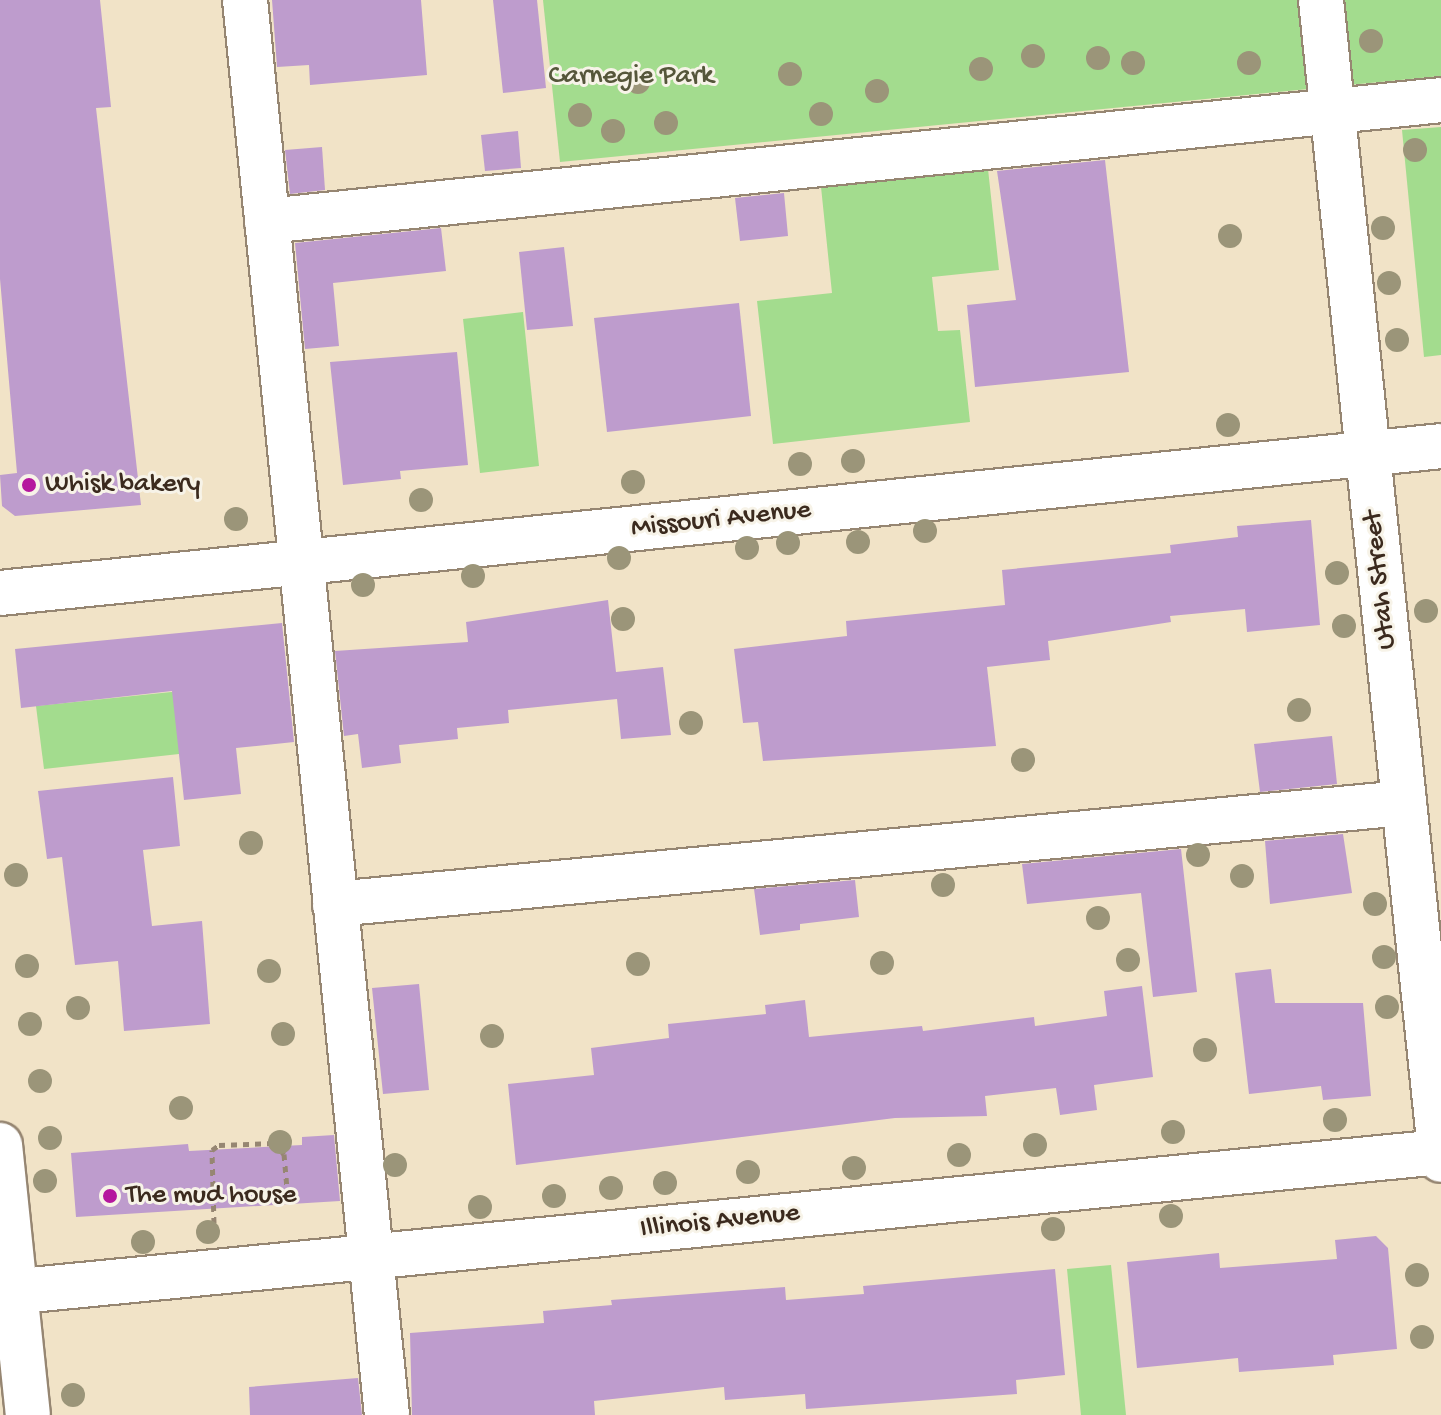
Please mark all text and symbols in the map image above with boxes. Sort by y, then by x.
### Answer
park label: Carnegie Park [549,60,713,94]
place label: Whisk bakery [45,468,200,502]
marker: Whisk bakery [20,476,38,494]
street label: Missouri Avenue [629,494,813,546]
street label: Utah Street [1357,509,1405,651]
place label: The mud house [126,1179,296,1213]
marker: The mud house [101,1187,119,1205]
street label: Illinois Avenue [639,1197,801,1247]

